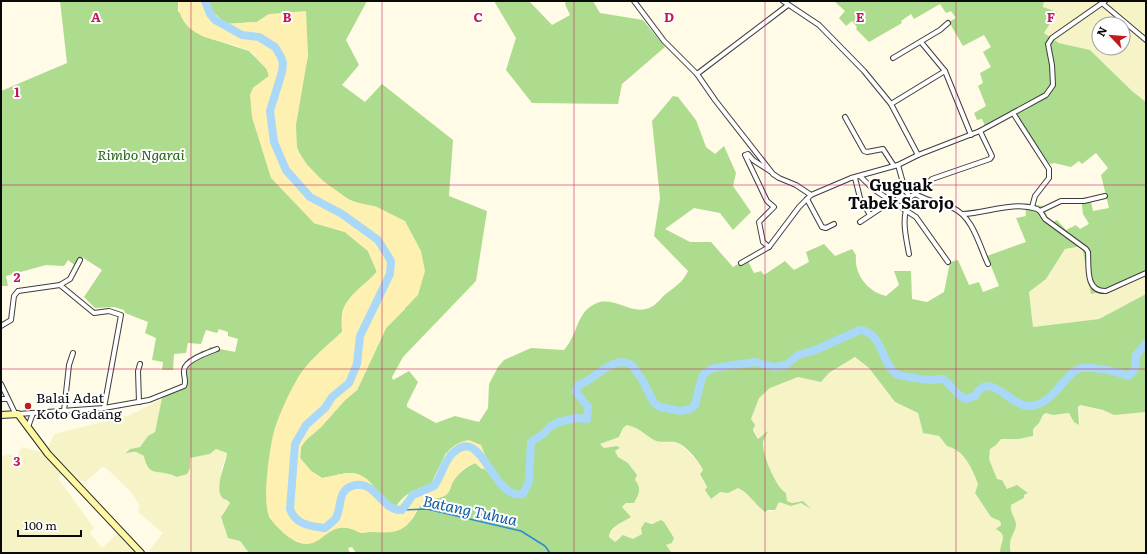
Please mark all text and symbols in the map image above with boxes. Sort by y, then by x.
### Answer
text: A [91,7,101,26]
text: B [283,7,292,26]
text: C [473,7,483,26]
text: D [664,7,674,26]
text: E [856,7,865,26]
text: F [1047,7,1055,26]
north arrow [1091,16,1131,56]
text: N [1092,24,1110,39]
text: 1 [14,82,20,101]
park label: Rimbo Ngarai [97,144,186,164]
district label: Guguak Tabek Sarojo [848,172,954,214]
text: 2 [14,267,21,286]
place label: Balai Adat Koto Gadang [36,387,122,423]
marker: Balai Adat Koto Gadang [23,401,33,411]
text: 3 [13,451,21,470]
water label: Batang Tuhua [421,488,520,531]
scale bar [18,512,81,538]
text: 100 m [24,516,57,534]

